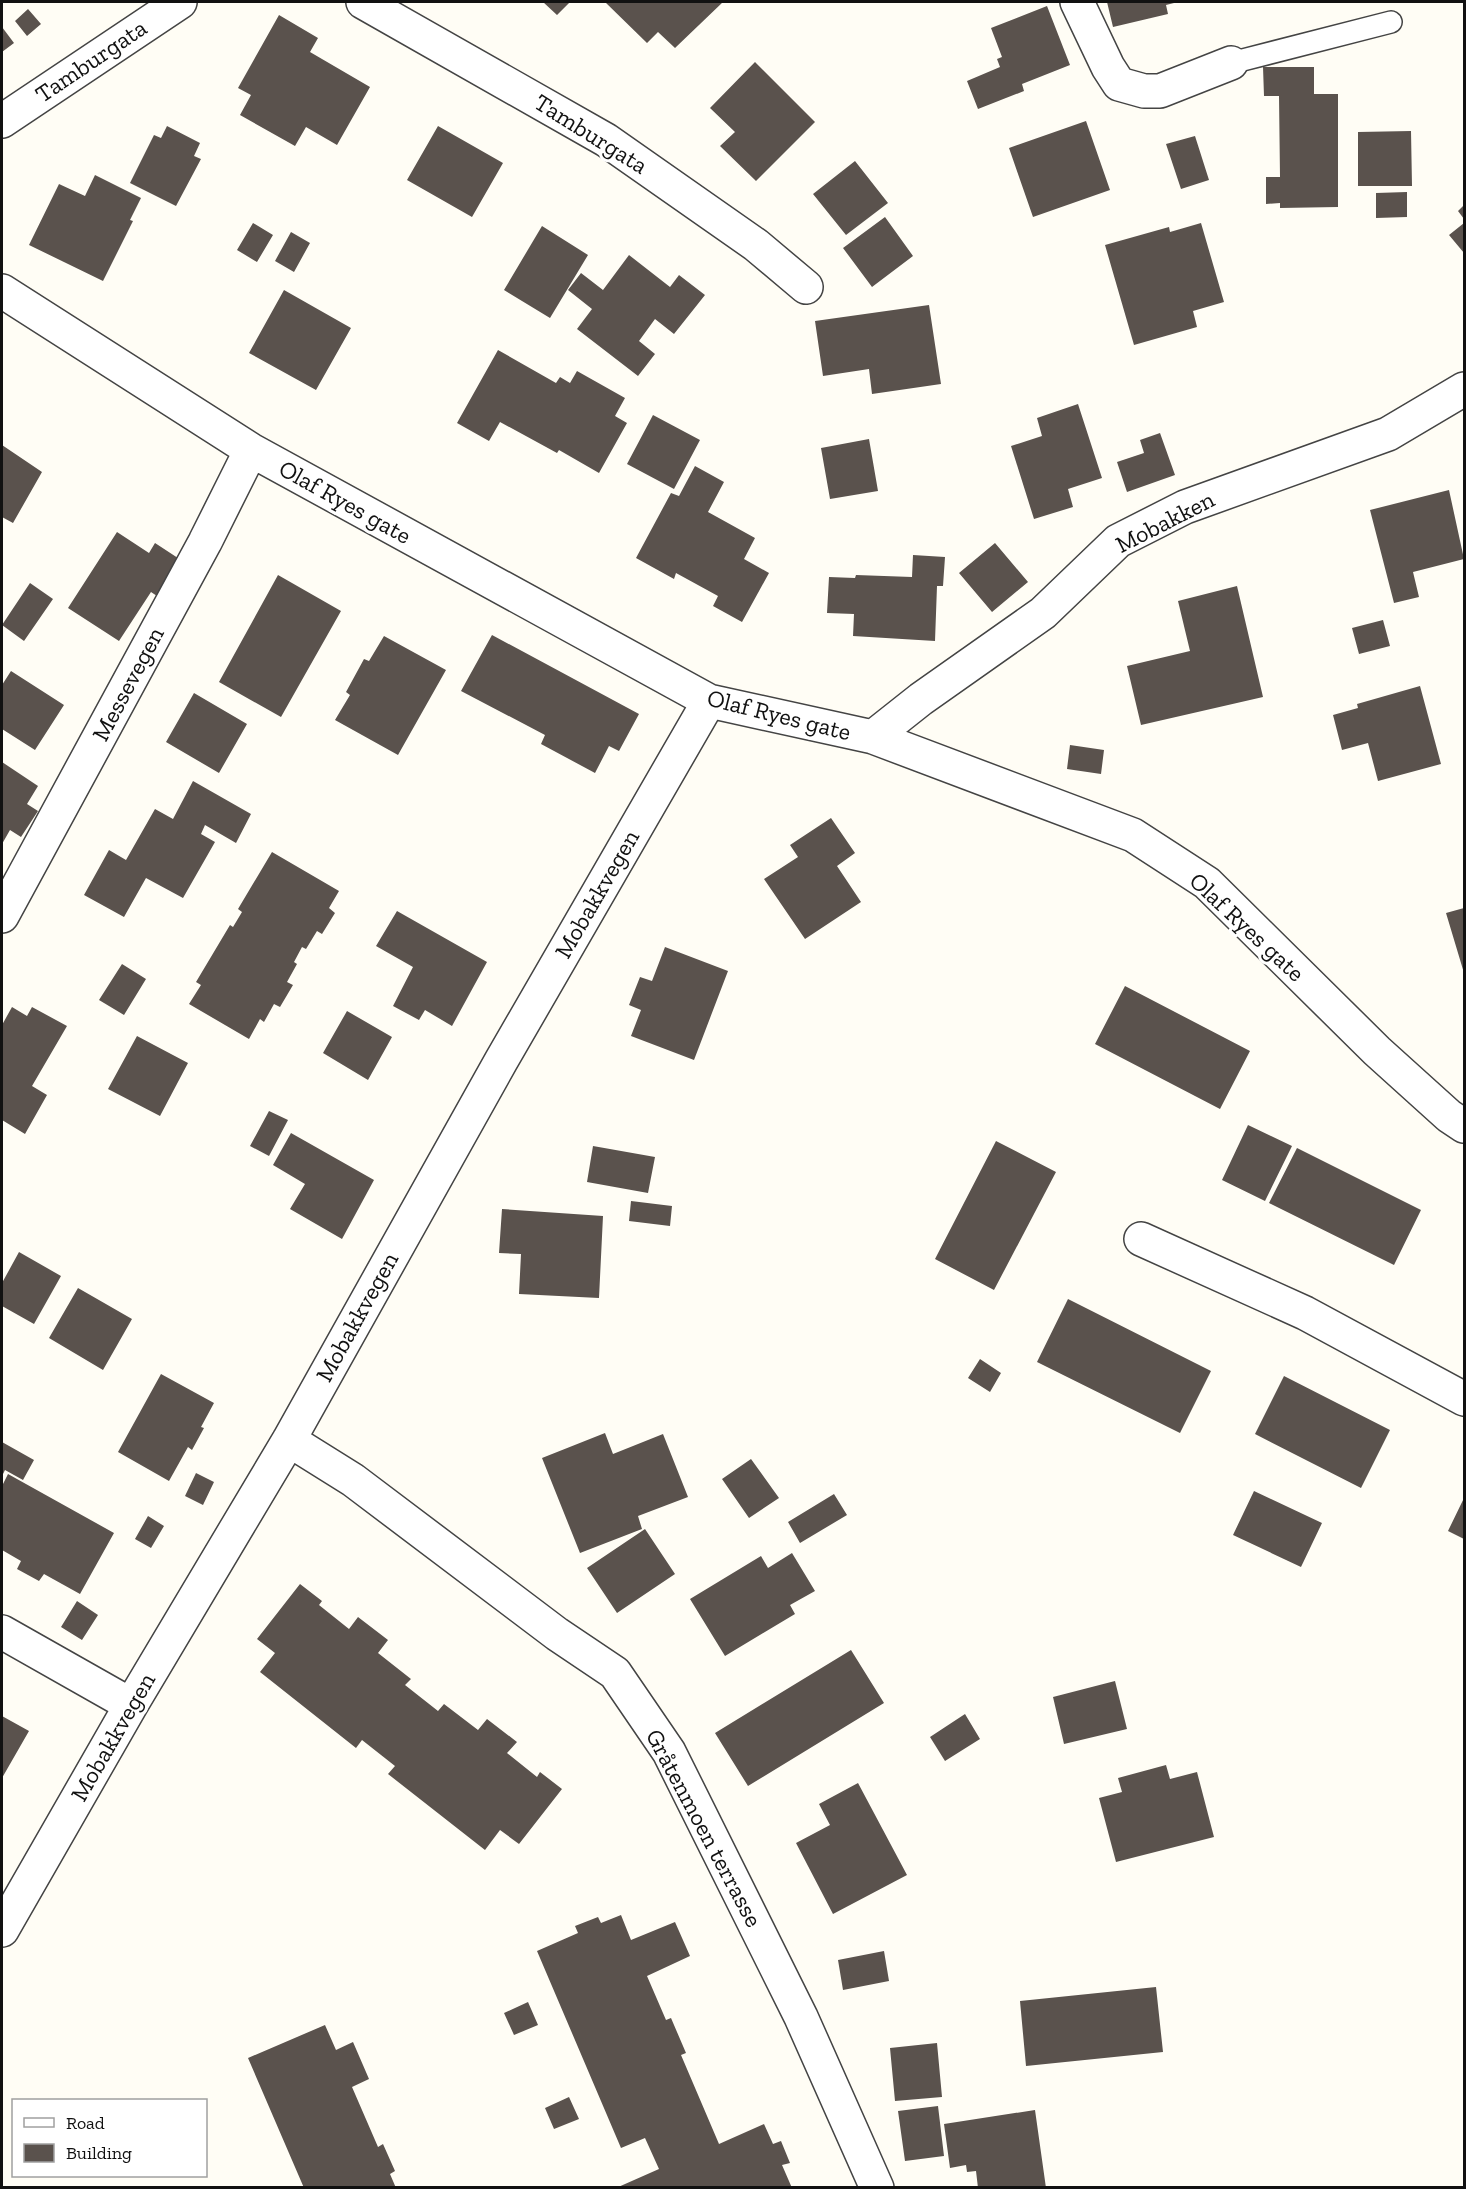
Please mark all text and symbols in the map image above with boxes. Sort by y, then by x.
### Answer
street label: Tamburgata [30,13,152,108]
street label: Tamburgata [529,87,654,180]
street label: Olaf Ryes gate [274,453,417,550]
street label: Mobakken [1111,484,1219,559]
street label: Messevegen [85,622,170,746]
street label: Olaf Ryes gate [704,683,854,746]
street label: Mobakkvegen [548,824,645,963]
street label: Olaf Ryes gate [1184,866,1311,987]
street label: Mobakkvegen [309,1247,404,1387]
street label: Mobakkvegen [64,1667,161,1806]
street label: Gråtenmoen terrasse [640,1724,769,1932]
legend [12,2099,207,2177]
text: Road [66,2112,105,2134]
text: Building [66,2142,132,2164]

